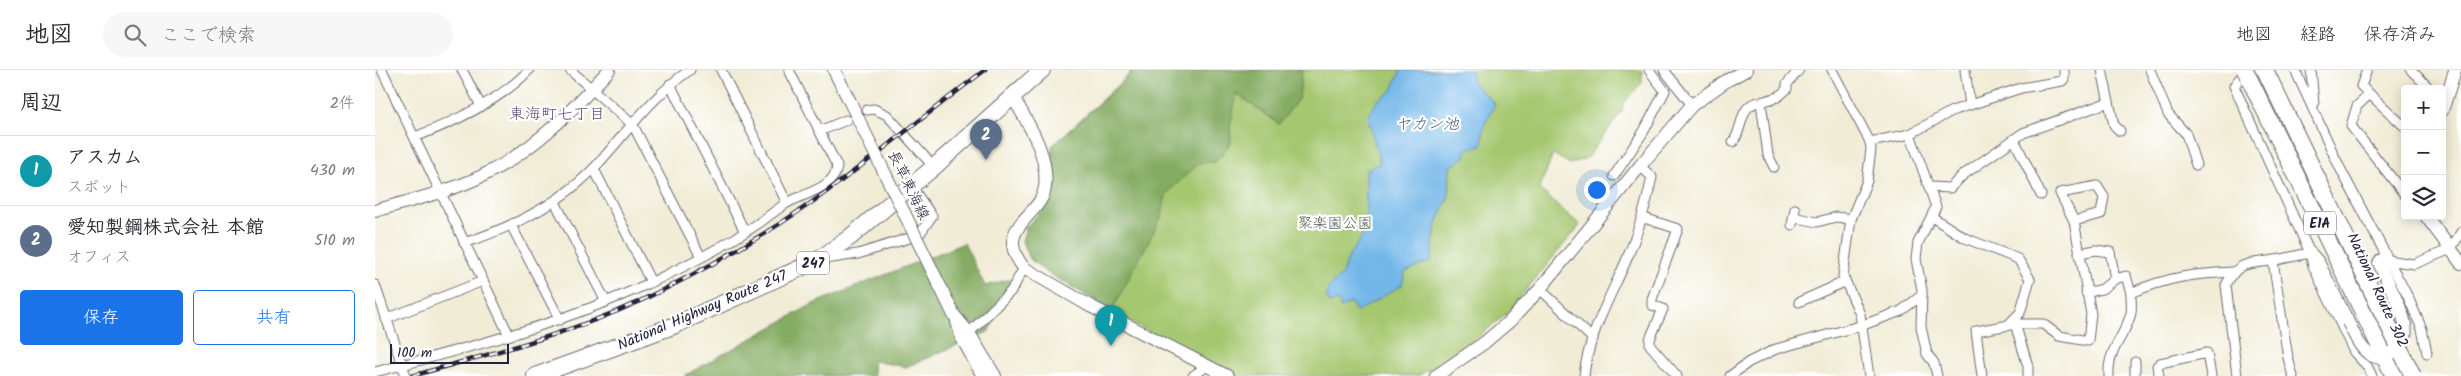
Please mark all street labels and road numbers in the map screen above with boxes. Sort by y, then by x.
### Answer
street label: 長草東海線 [881,146,935,224]
road number: E1A [2304,212,2336,234]
street label: National Route 302 [2340,229,2414,352]
road number: 247 [797,252,829,274]
street label: National Highway Route 247 [614,264,792,358]

